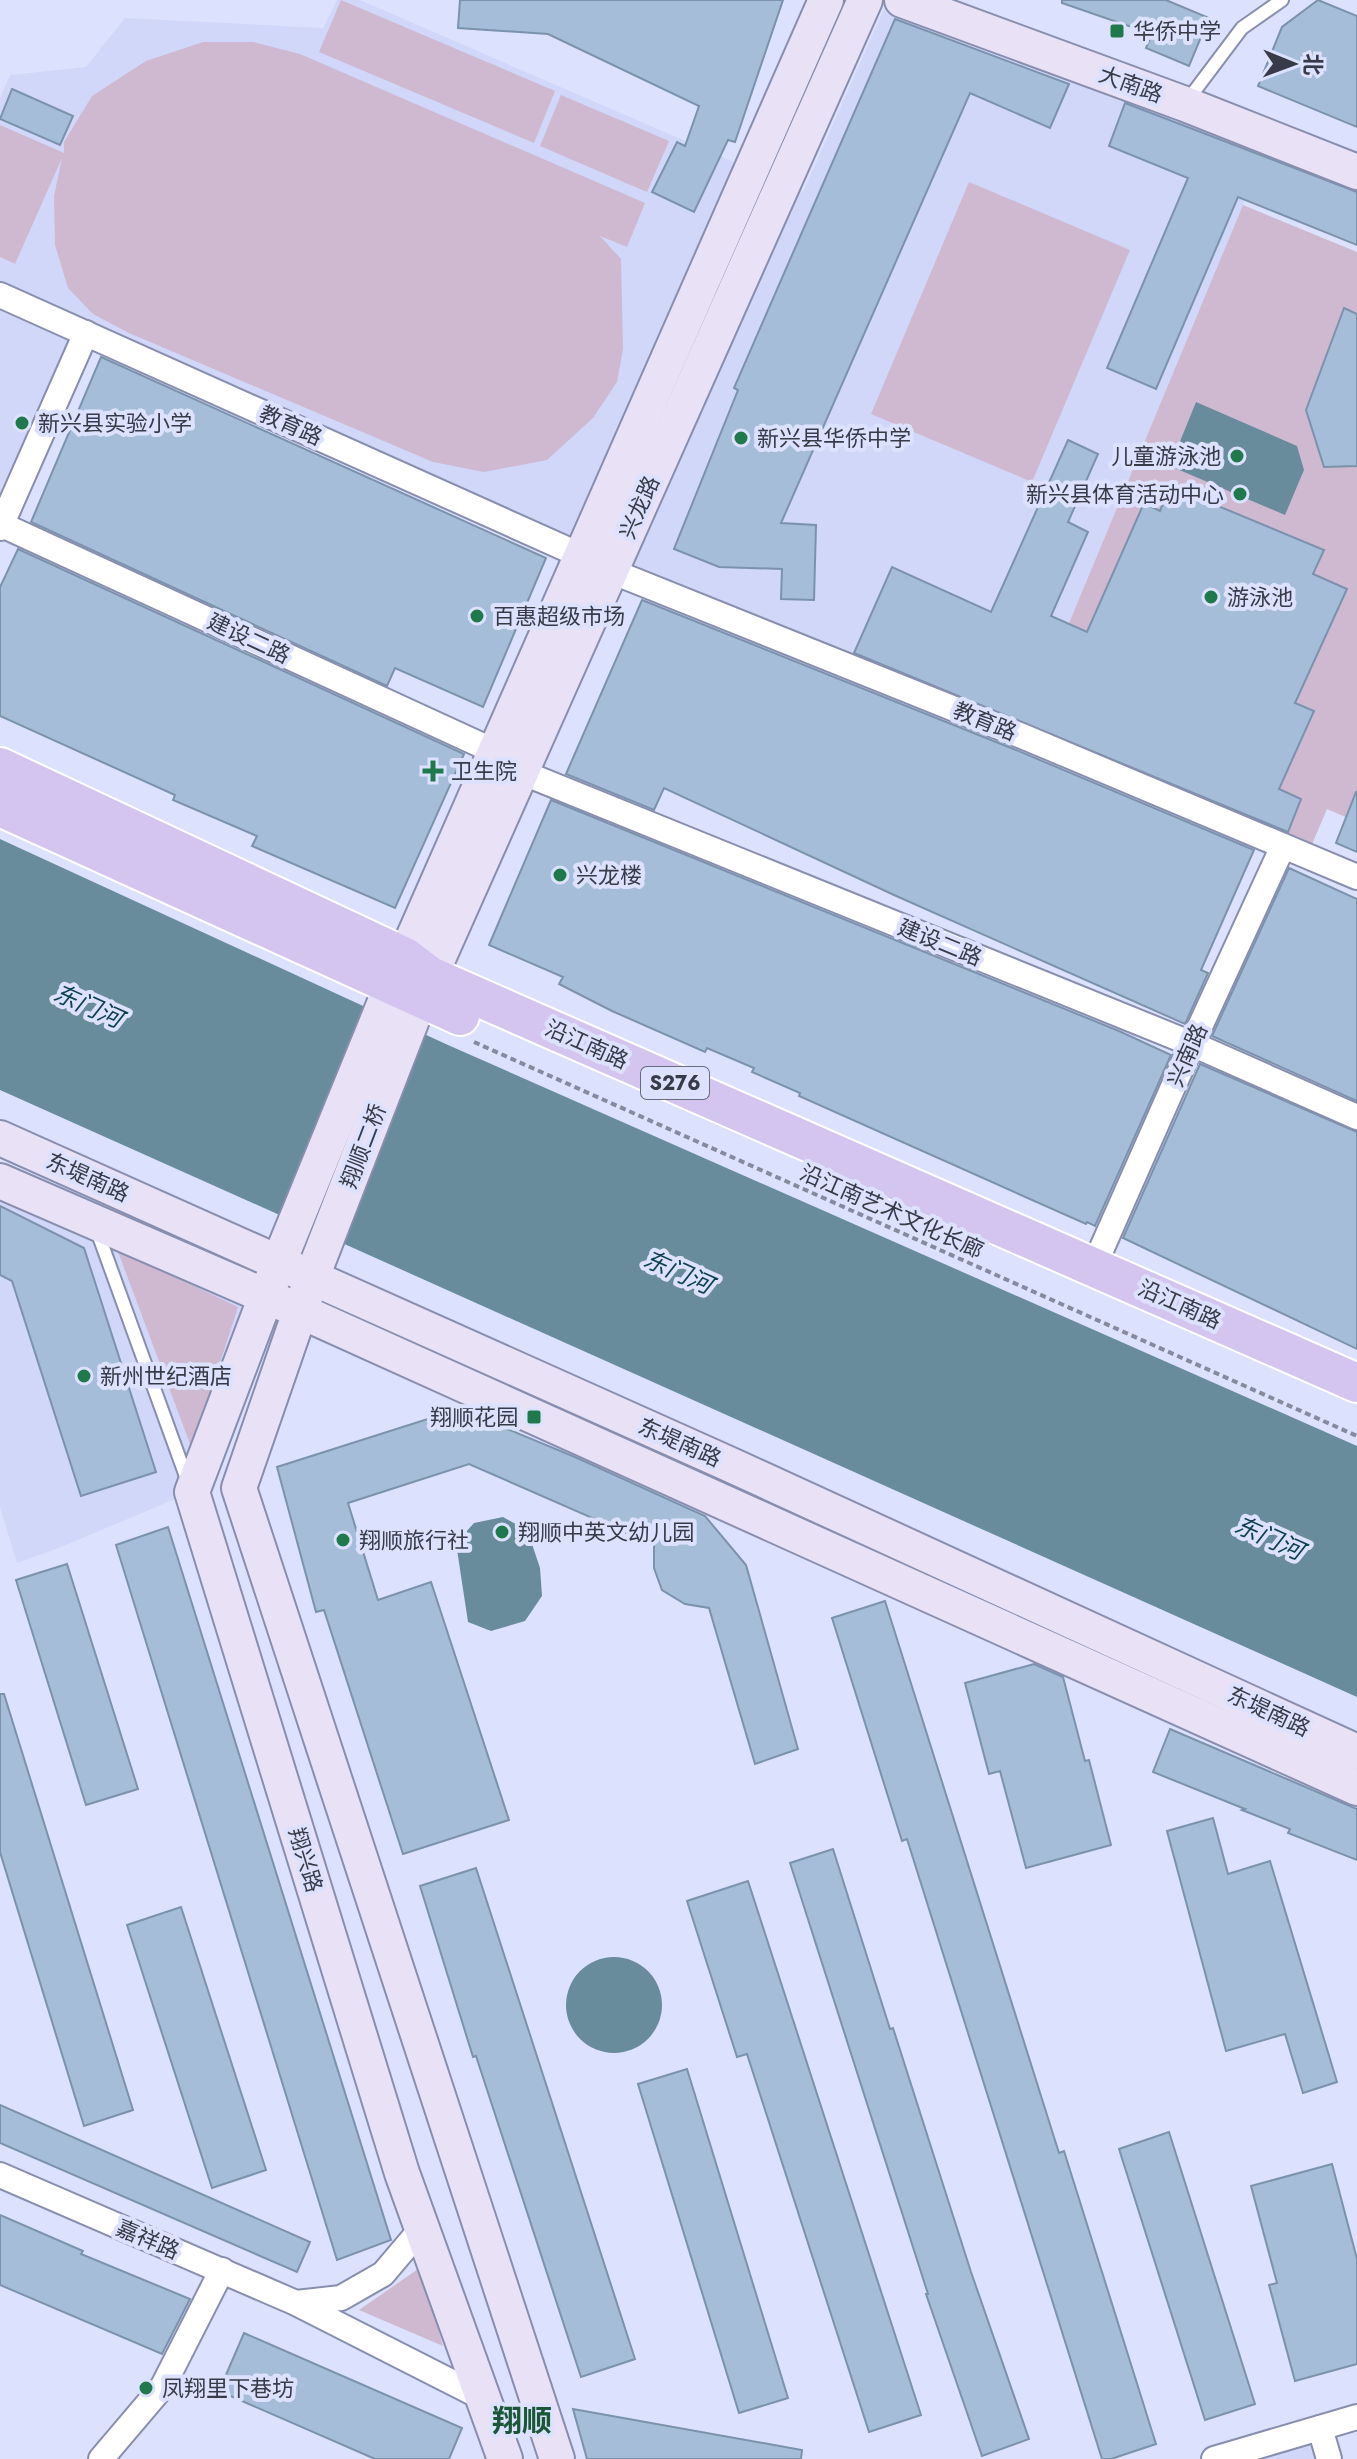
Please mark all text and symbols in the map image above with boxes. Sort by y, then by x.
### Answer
place label: 华侨中学 [1133,15,1221,47]
marker: 华侨中学 [1108,22,1126,40]
north arrow [1253,24,1333,104]
text: 北 [1297,53,1329,76]
street label: 大南路 [1095,58,1167,110]
street label: 教育路 [254,397,328,453]
place label: 新兴县实验小学 [38,407,192,439]
marker: 新兴县实验小学 [13,414,31,432]
place label: 新兴县华侨中学 [757,422,911,454]
marker: 新兴县华侨中学 [732,429,750,447]
place label: 儿童游泳池 [1111,440,1221,472]
marker: 儿童游泳池 [1228,447,1246,465]
street label: 兴龙路 [611,470,667,544]
place label: 新兴县体育活动中心 [1026,478,1224,510]
marker: 新兴县体育活动中心 [1231,485,1249,503]
place label: 游泳池 [1227,581,1293,613]
marker: 游泳池 [1202,588,1220,606]
place label: 百惠超级市场 [493,600,625,632]
street label: 建设二路 [202,605,296,671]
marker: 百惠超级市场 [468,607,486,625]
street label: 教育路 [948,694,1022,748]
place label: 卫生院 [451,755,517,787]
marker: 卫生院 [422,760,444,782]
place label: 兴龙楼 [576,859,642,891]
marker: 兴龙楼 [551,866,569,884]
street label: 建设二路 [893,911,987,973]
water label: 东门河 [48,975,132,1038]
street label: 沿江南路 [540,1011,634,1077]
street label: 兴南路 [1159,1018,1215,1092]
road number: S276 [641,1067,709,1099]
street label: 翔顺二桥 [332,1099,394,1193]
street label: 东堤南路 [41,1144,135,1210]
street label: 沿江南艺术文化长廊 [795,1156,989,1266]
water label: 东门河 [638,1241,722,1304]
street label: 沿江南路 [1133,1271,1227,1337]
place label: 新州世纪酒店 [100,1360,232,1392]
marker: 新州世纪酒店 [75,1367,93,1385]
place label: 翔顺花园 [430,1401,518,1433]
marker: 翔顺花园 [525,1408,543,1426]
street label: 东堤南路 [633,1409,727,1475]
water label: 东门河 [1229,1507,1313,1570]
place label: 翔顺中英文幼儿园 [518,1516,694,1548]
marker: 翔顺中英文幼儿园 [493,1523,511,1541]
place label: 翔顺旅行社 [359,1524,469,1556]
marker: 翔顺旅行社 [334,1531,352,1549]
street label: 东堤南路 [1222,1678,1316,1744]
street label: 翔兴路 [281,1824,331,1896]
street label: 嘉祥路 [111,2211,185,2267]
place label: 凤翔里下巷坊 [162,2372,294,2404]
marker: 凤翔里下巷坊 [137,2379,155,2397]
district label: 翔顺 [492,2399,552,2442]

